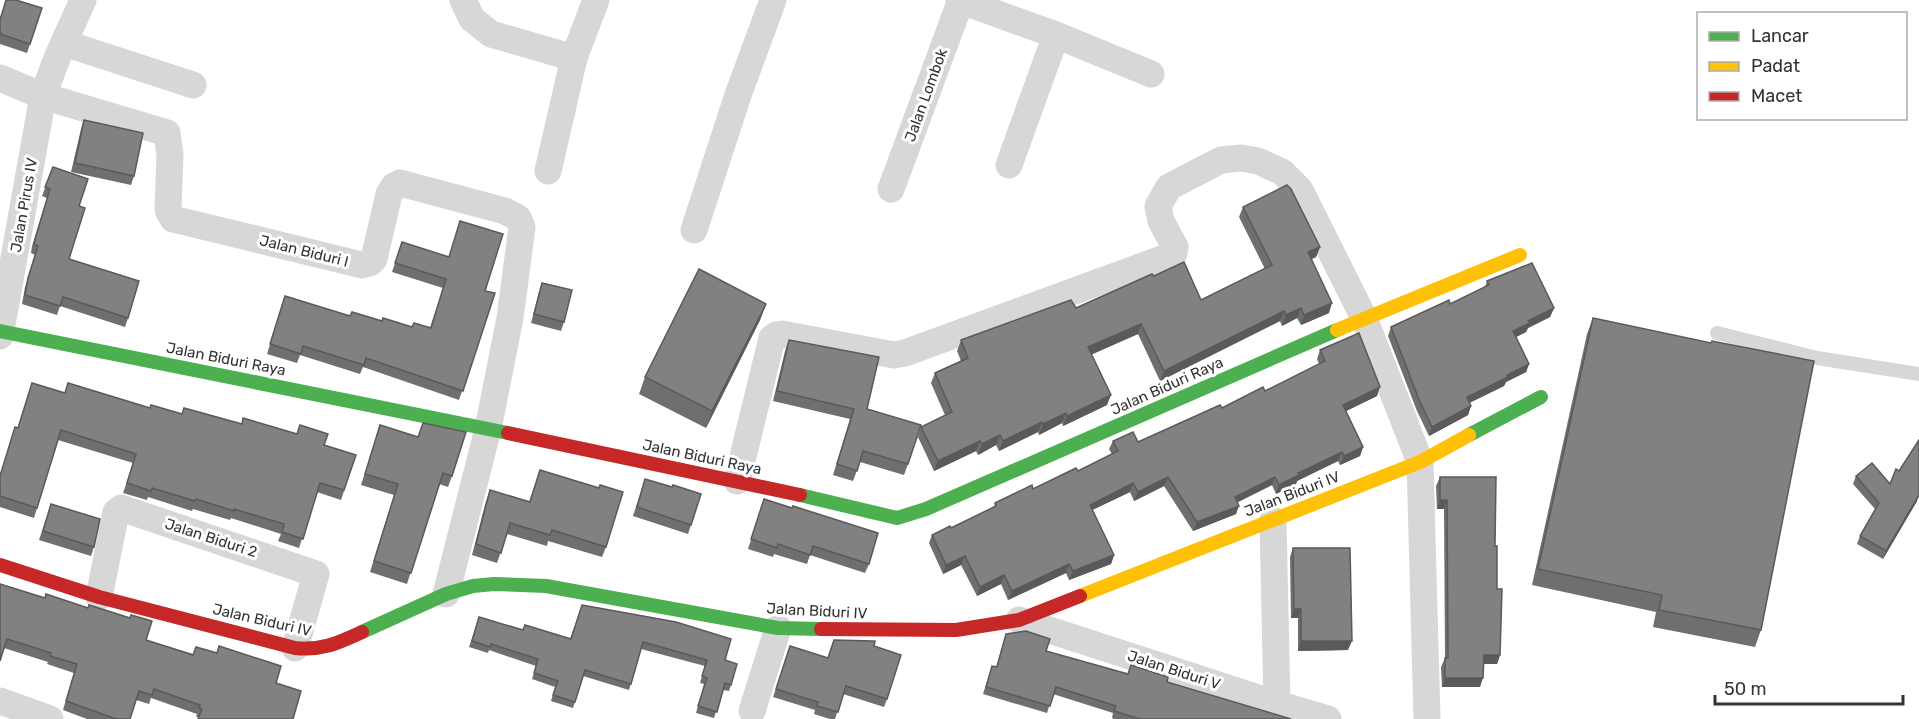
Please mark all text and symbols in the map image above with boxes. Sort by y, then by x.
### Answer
legend [1697,12,1907,120]
text: Lancar [1751,25,1809,47]
street label: Jalan Lombok [901,46,951,144]
text: Padat [1751,55,1800,77]
text: Macet [1751,85,1802,107]
street label: Jalan Pirus IV [7,156,41,254]
street label: Jalan Biduri I [258,231,350,271]
street label: Jalan Biduri Raya [165,339,287,379]
street label: Jalan Biduri Raya [1108,353,1226,419]
street label: Jalan Biduri Raya [641,436,763,478]
street label: Jalan Biduri IV [1242,467,1343,520]
street label: Jalan Biduri 2 [163,515,260,561]
street label: Jalan Biduri IV [766,599,868,623]
street label: Jalan Biduri IV [211,600,313,640]
street label: Jalan Biduri V [1125,647,1223,694]
scale bar [1715,668,1902,706]
text: 50 m [1724,678,1767,700]

